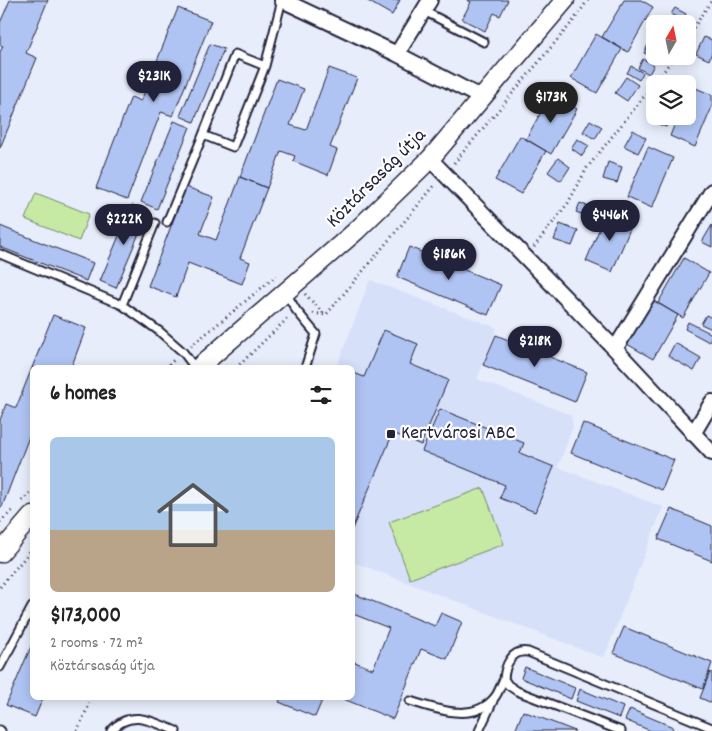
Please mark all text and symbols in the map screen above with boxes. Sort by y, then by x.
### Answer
north arrow [646,15,696,65]
map controls [646,15,696,125]
pin: $231K [119,61,189,103]
text: $231K [137,65,171,88]
button: layers [646,75,696,125]
pin: $173K [516,82,586,124]
text: $173K [535,86,567,109]
street label: Köztársaság útja [321,122,434,235]
pin: $446K [575,200,645,242]
pin: $222K [89,204,159,246]
text: $446K [592,204,628,227]
text: $222K [106,208,142,231]
pin: $186K [414,238,484,281]
text: $186K [432,243,466,266]
pin: $218K [500,326,570,368]
text: $218K [519,330,551,353]
text: 6 homes [50,380,117,410]
icon: filters [307,381,335,409]
place label: Kertvárosi ABC [401,420,516,448]
marker: Kertvárosi ABC [385,428,397,440]
icon: home [148,470,238,560]
text: $173,000 [50,602,121,632]
text: 2 rooms · 72 m² [50,632,143,655]
text: Köztársaság útja [50,655,155,678]

